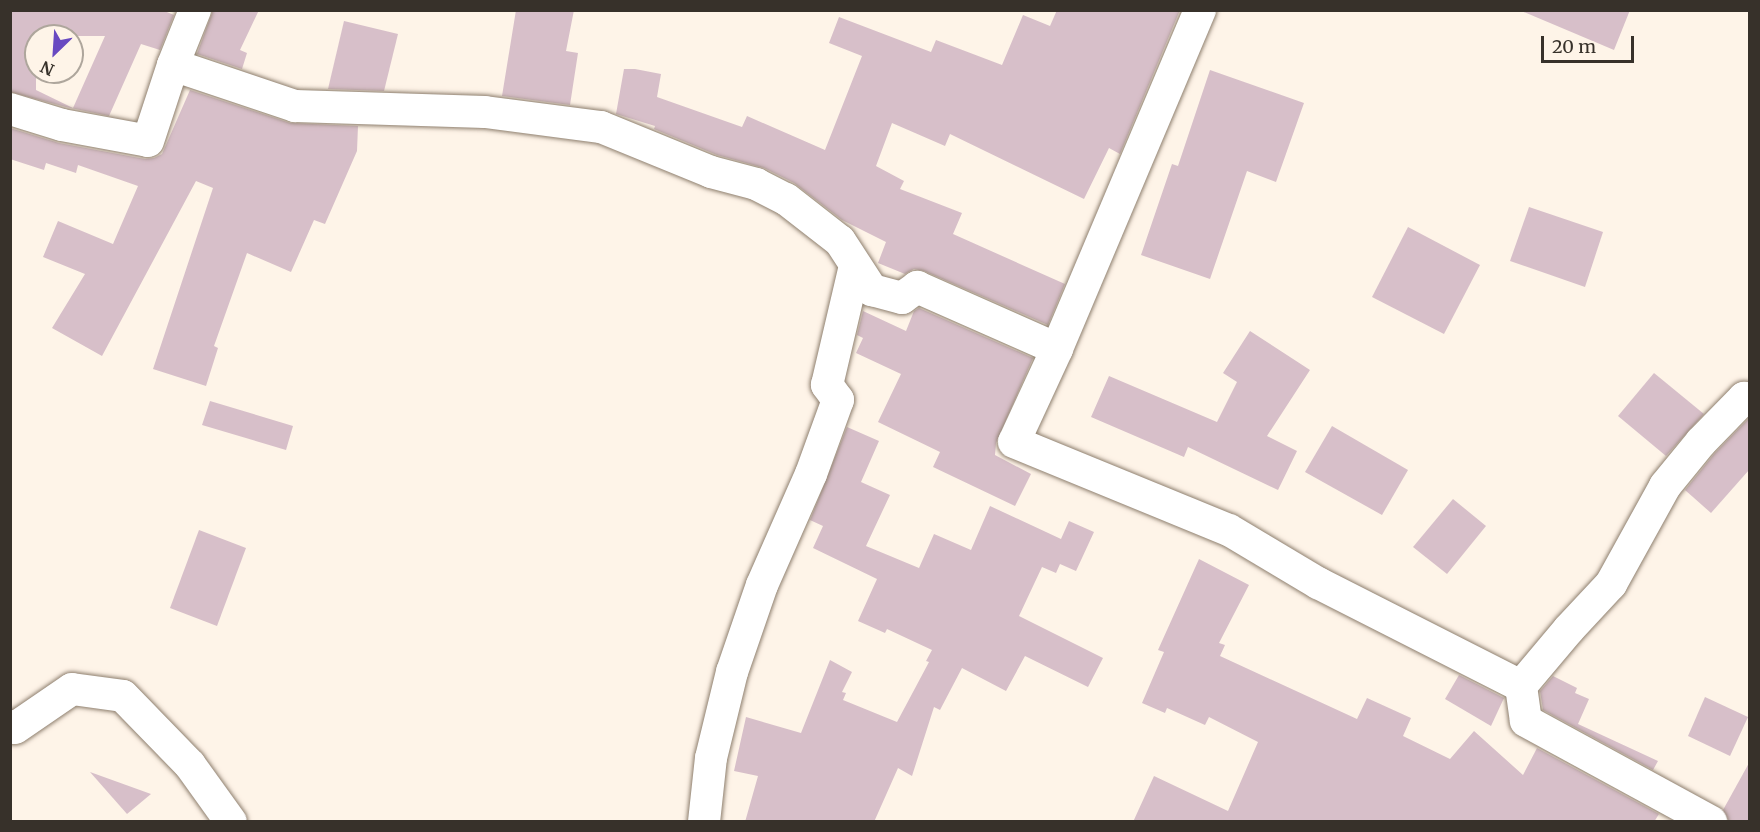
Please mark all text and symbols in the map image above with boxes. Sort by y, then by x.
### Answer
north arrow [24,24,84,84]
scale bar [1544,24,1637,62]
text: 20 m [1552,35,1596,58]
text: N [37,57,57,80]

